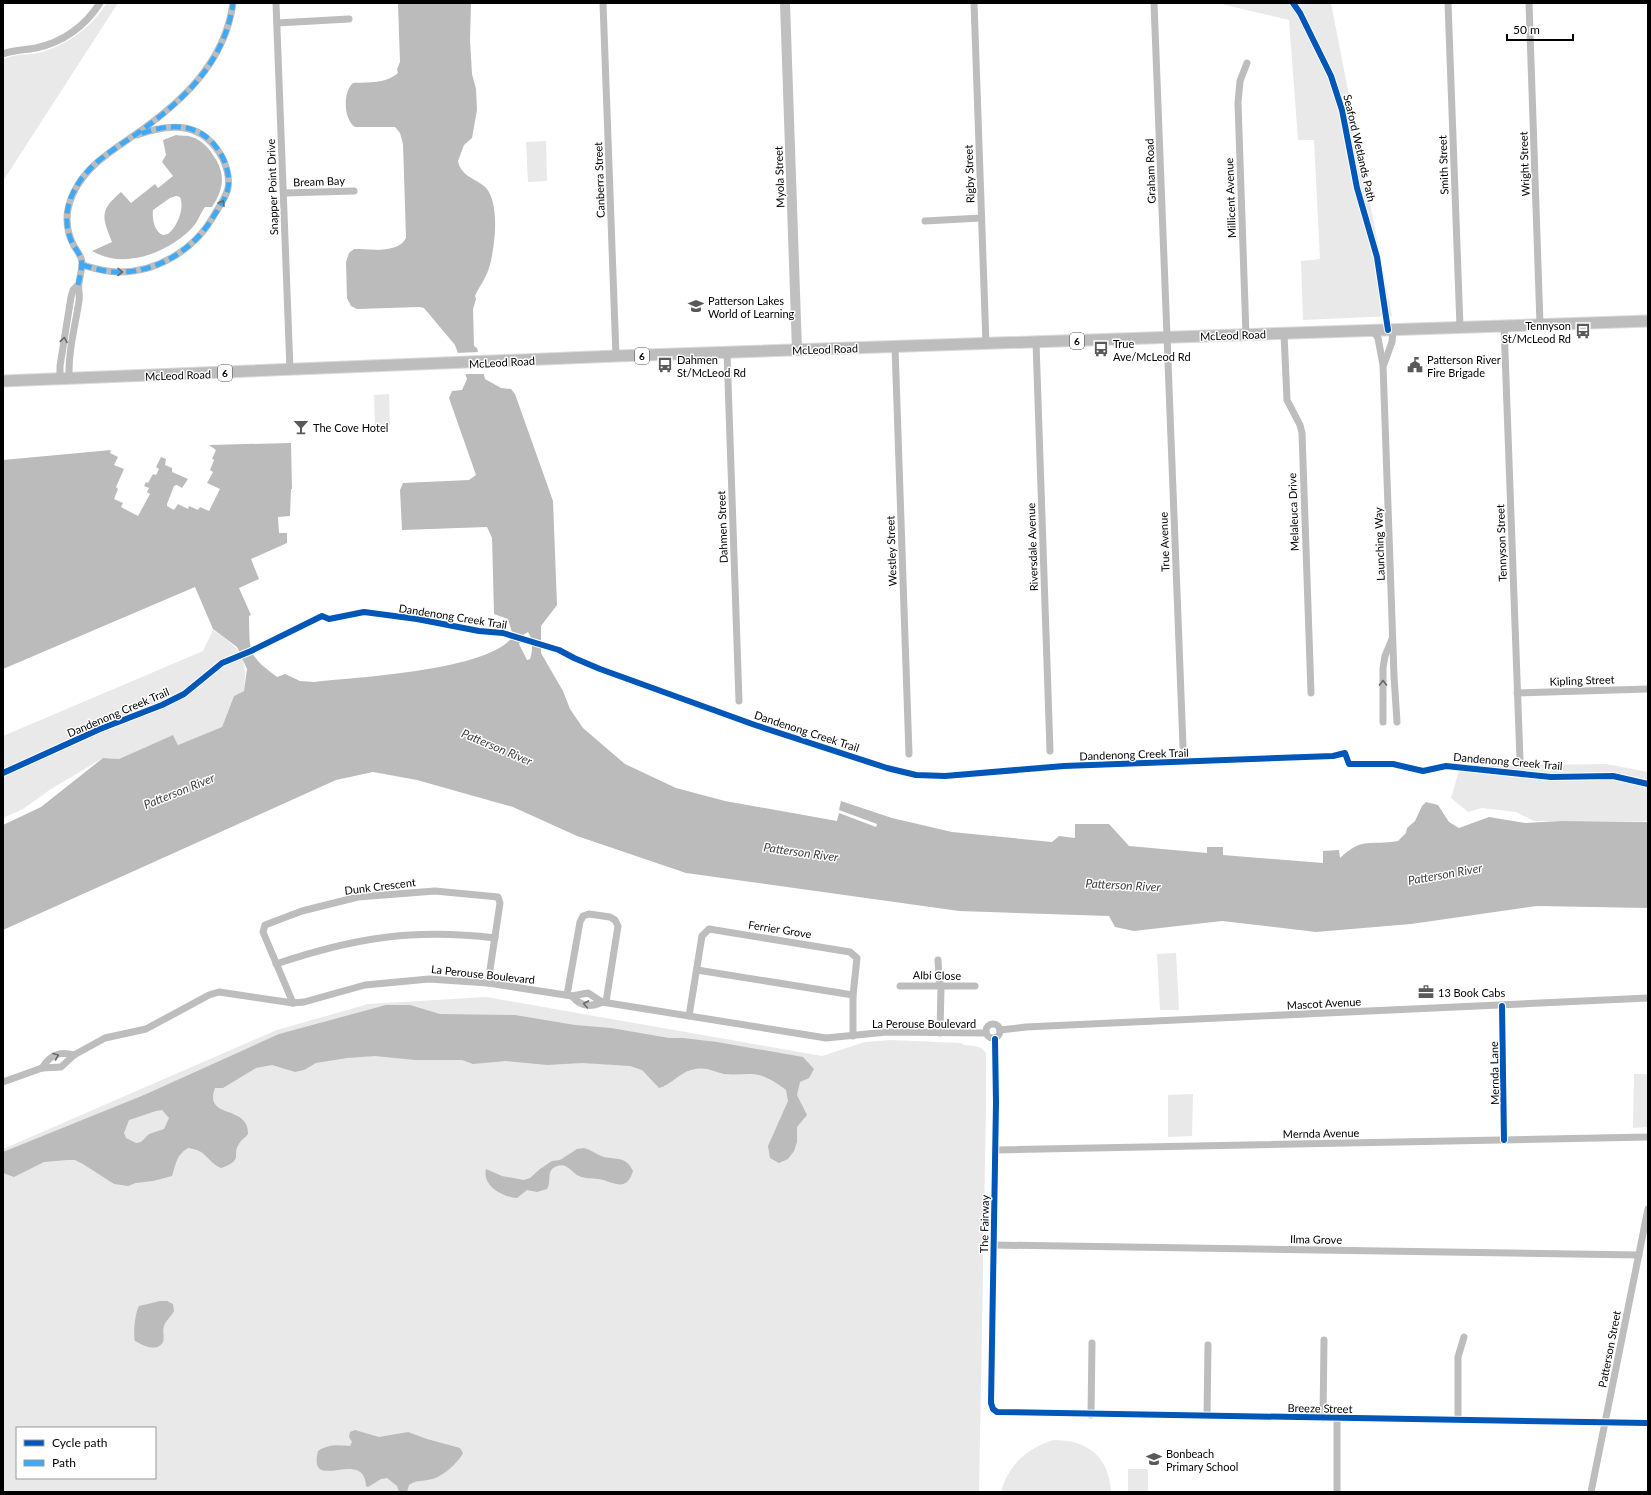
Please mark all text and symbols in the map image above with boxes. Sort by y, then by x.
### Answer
scale bar [1507,16,1573,42]
text: 50 m [1513,22,1540,37]
street label: Seaford Wetlands Path [1341,93,1379,203]
street label: Wright Street [1516,131,1532,197]
street label: Smith Street [1435,135,1451,195]
street label: Snapper Point Drive [264,138,280,235]
street label: Graham Road [1142,138,1158,204]
street label: Canberra Street [591,142,607,218]
street label: Rigby Street [961,145,977,203]
street label: Myola Street [771,146,787,208]
street label: Millicent Avenue [1222,157,1238,238]
street label: Bream Bay [293,174,346,188]
one-way arrow [217,199,224,207]
one-way arrow [117,268,123,276]
place label: Patterson Lakes World of Learning [708,294,795,320]
school or university icon: Patterson Lakes World of Learning [687,297,705,315]
place label: Tennyson St/McLeod Rd [1502,319,1571,345]
bus stop icon: Tennyson St/McLeod Rd [1574,322,1592,340]
street label: McLeod Road [1200,327,1266,343]
road number: 6 [1070,333,1084,349]
one-way arrow [59,337,68,343]
place label: True Ave/McLeod Rd [1113,337,1191,363]
bus stop icon: True Ave/McLeod Rd [1092,340,1110,358]
street label: McLeod Road [792,341,858,357]
road number: 6 [635,348,649,364]
place label: Dahmen St/McLeod Rd [677,353,746,379]
place label: Patterson River Fire Brigade [1427,353,1501,379]
street label: McLeod Road [469,354,535,370]
bus stop icon: Dahmen St/McLeod Rd [656,356,674,374]
public building icon: Patterson River Fire Brigade [1406,356,1424,374]
road number: 6 [218,365,232,381]
street label: McLeod Road [145,367,211,383]
bar icon: The Cove Hotel [292,418,310,436]
place label: The Cove Hotel [313,421,388,434]
street label: Melaleuca Drive [1285,473,1301,551]
street label: Dahmen Street [714,490,730,564]
street label: Riversdale Avenue [1024,502,1040,591]
street label: Tennyson Street [1493,504,1509,582]
street label: Launching Way [1371,507,1387,581]
street label: True Avenue [1156,512,1172,572]
street label: Westley Street [883,515,899,587]
street label: Dandenong Creek Trail [398,601,508,631]
street label: Kipling Street [1549,672,1615,688]
one-way arrow [1378,680,1387,686]
street label: Dandenong Creek Trail [65,685,171,739]
street label: Dandenong Creek Trail [753,708,861,754]
water label: Patterson River [459,725,535,769]
street label: Dandenong Creek Trail [1079,746,1189,762]
street label: Dandenong Creek Trail [1453,750,1563,772]
water label: Patterson River [141,770,218,812]
water label: Patterson River [763,839,840,865]
water label: Patterson River [1407,860,1484,888]
street label: Dunk Crescent [344,875,416,897]
water label: Patterson River [1085,876,1162,895]
street label: Ferrier Grove [748,918,813,940]
street label: La Perouse Boulevard [430,962,536,986]
street label: Albi Close [913,968,961,982]
office icon: 13 Book Cabs [1417,983,1435,1001]
place label: 13 Book Cabs [1438,986,1505,999]
street label: Mascot Avenue [1287,995,1362,1011]
one-way arrow [582,1000,589,1008]
street label: La Perouse Boulevard [872,1017,976,1030]
street label: Mernda Lane [1487,1041,1501,1105]
one-way arrow [52,1052,59,1060]
street label: Mernda Avenue [1283,1126,1360,1140]
street label: The Fairway [977,1194,991,1253]
street label: Ilma Grove [1290,1232,1342,1246]
street label: Patterson Street [1595,1309,1623,1389]
street label: Breeze Street [1287,1401,1353,1415]
legend [16,1427,156,1479]
text: Cycle path [52,1435,107,1450]
place label: Bonbeach Primary School [1166,1447,1238,1473]
school or university icon: Bonbeach Primary School [1145,1450,1163,1468]
text: Path [52,1455,76,1470]

